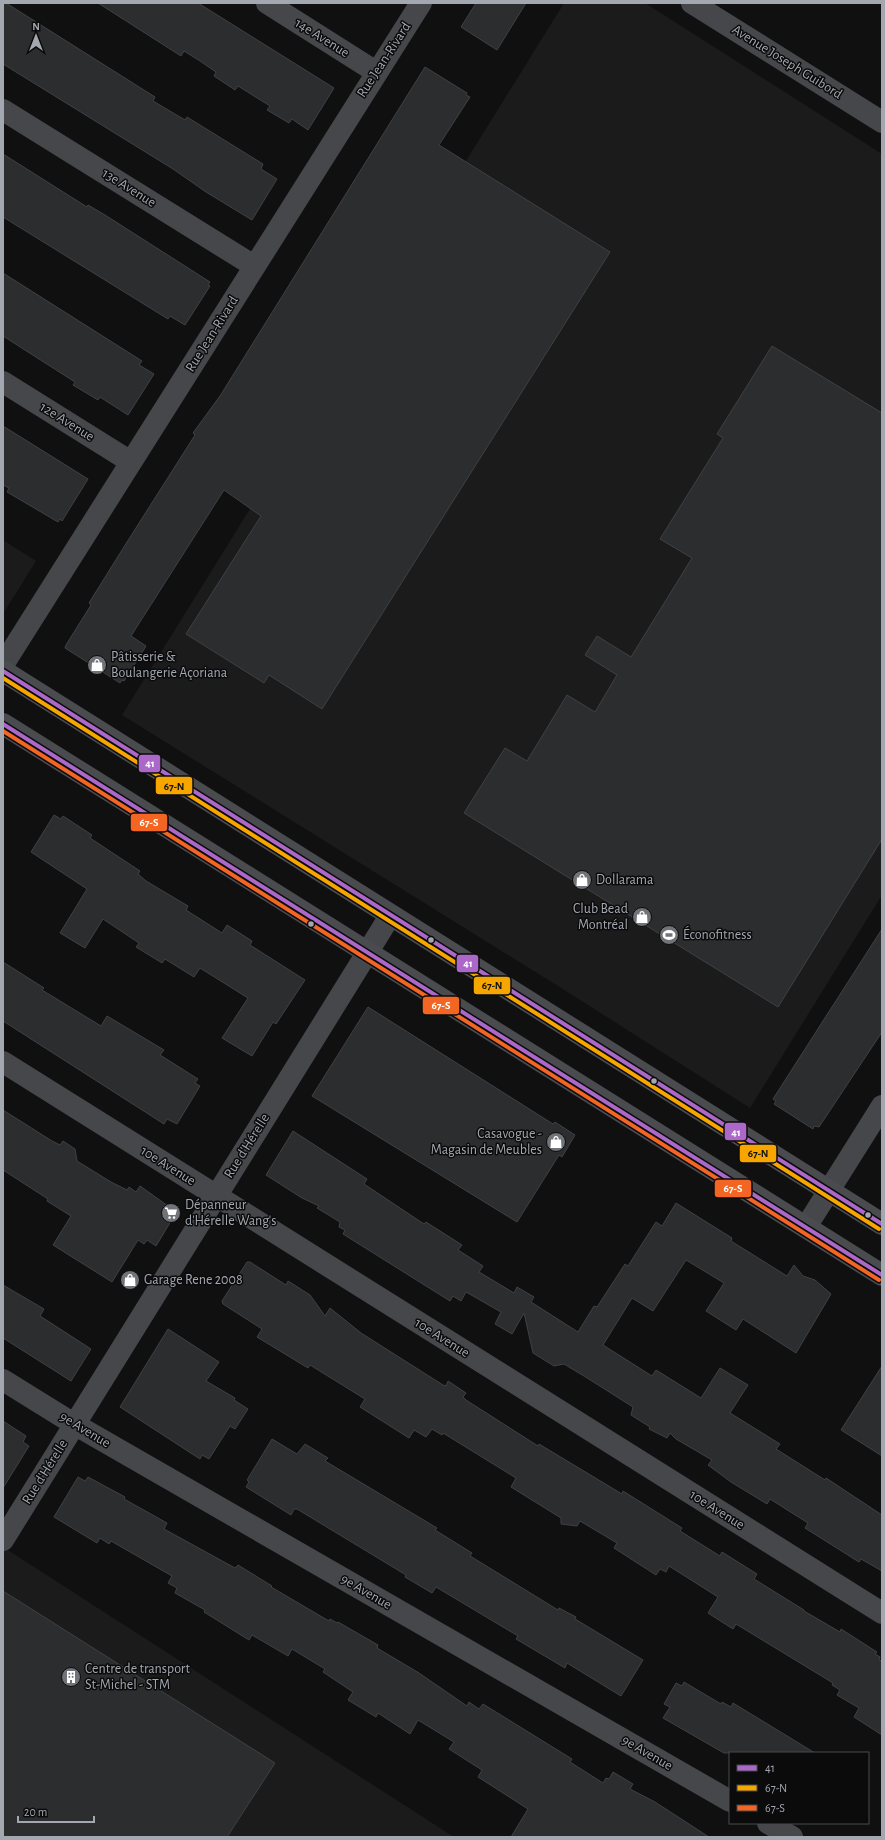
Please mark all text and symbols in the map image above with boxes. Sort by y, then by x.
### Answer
north arrow [16,16,56,56]
street label: 14e Avenue [292,16,352,60]
street label: Rue Jean-Rivard [355,20,413,100]
text: N [32,21,40,32]
street label: Avenue Joseph Guibord [730,22,844,102]
street label: 13e Avenue [100,166,158,210]
street label: Rue Jean-Rivard [183,294,241,374]
street label: 12e Avenue [38,400,96,444]
place label: Pâtisserie & Boulangerie Açoriana [111,650,228,680]
shop icon: Pâtisserie & Boulangerie Açoriana [86,654,108,676]
line badge: 41 [138,754,161,773]
text: 41 [145,758,155,769]
line badge: 67-N [155,776,193,795]
text: 67-N [164,781,184,792]
line badge: 67-S [130,813,168,832]
text: 67-S [140,817,159,828]
shop icon: Dollarama [571,869,593,891]
place label: Dollarama [596,873,654,887]
place label: Club Bead Montréal [573,902,628,932]
shop icon: Club Bead Montréal [631,906,653,928]
unlabelled marker [306,919,316,929]
sports icon: Éconofitness [658,924,680,946]
place label: Éconofitness [683,925,752,942]
unlabelled marker [426,935,436,945]
line badge: 41 [456,954,479,973]
text: 41 [463,958,473,969]
line badge: 67-N [473,976,511,995]
text: 67-N [482,980,502,991]
line badge: 67-S [422,996,460,1015]
text: 67-S [432,1000,451,1011]
unlabelled marker [649,1076,659,1086]
street label: Rue d'Hérelle [222,1111,272,1181]
line badge: 41 [724,1122,747,1141]
place label: Casavogue - Magasin de Meubles [431,1127,542,1157]
text: 41 [731,1127,741,1138]
shop icon: Casavogue - Magasin de Meubles [545,1131,567,1153]
street label: 10e Avenue [138,1144,198,1188]
line badge: 67-N [739,1144,777,1163]
text: 67-N [748,1148,768,1159]
line badge: 67-S [714,1179,752,1198]
text: 67-S [724,1183,743,1194]
place label: Dépanneur d'Hérelle Wang's [185,1198,276,1228]
supermarket icon: Dépanneur d'Hérelle Wang's [160,1202,182,1224]
unlabelled marker [863,1210,873,1220]
shop icon: Garage Rene 2008 [119,1269,141,1291]
place label: Garage Rene 2008 [144,1273,243,1287]
street label: 10e Avenue [412,1316,472,1360]
street label: 9e Avenue [57,1410,113,1450]
street label: Rue d'Hérelle [20,1437,70,1507]
street label: 10e Avenue [687,1488,747,1532]
street label: 9e Avenue [338,1572,394,1612]
place label: Centre de transport St-Michel - STM [85,1662,190,1692]
building icon: Centre de transport St-Michel - STM [60,1666,82,1688]
street label: 9e Avenue [619,1733,675,1773]
legend [729,1752,869,1824]
text: 41 [765,1762,775,1774]
text: 67-N [765,1782,787,1794]
scale bar [18,1798,94,1824]
text: 67-S [765,1802,785,1814]
text: 20 m [24,1806,47,1818]

